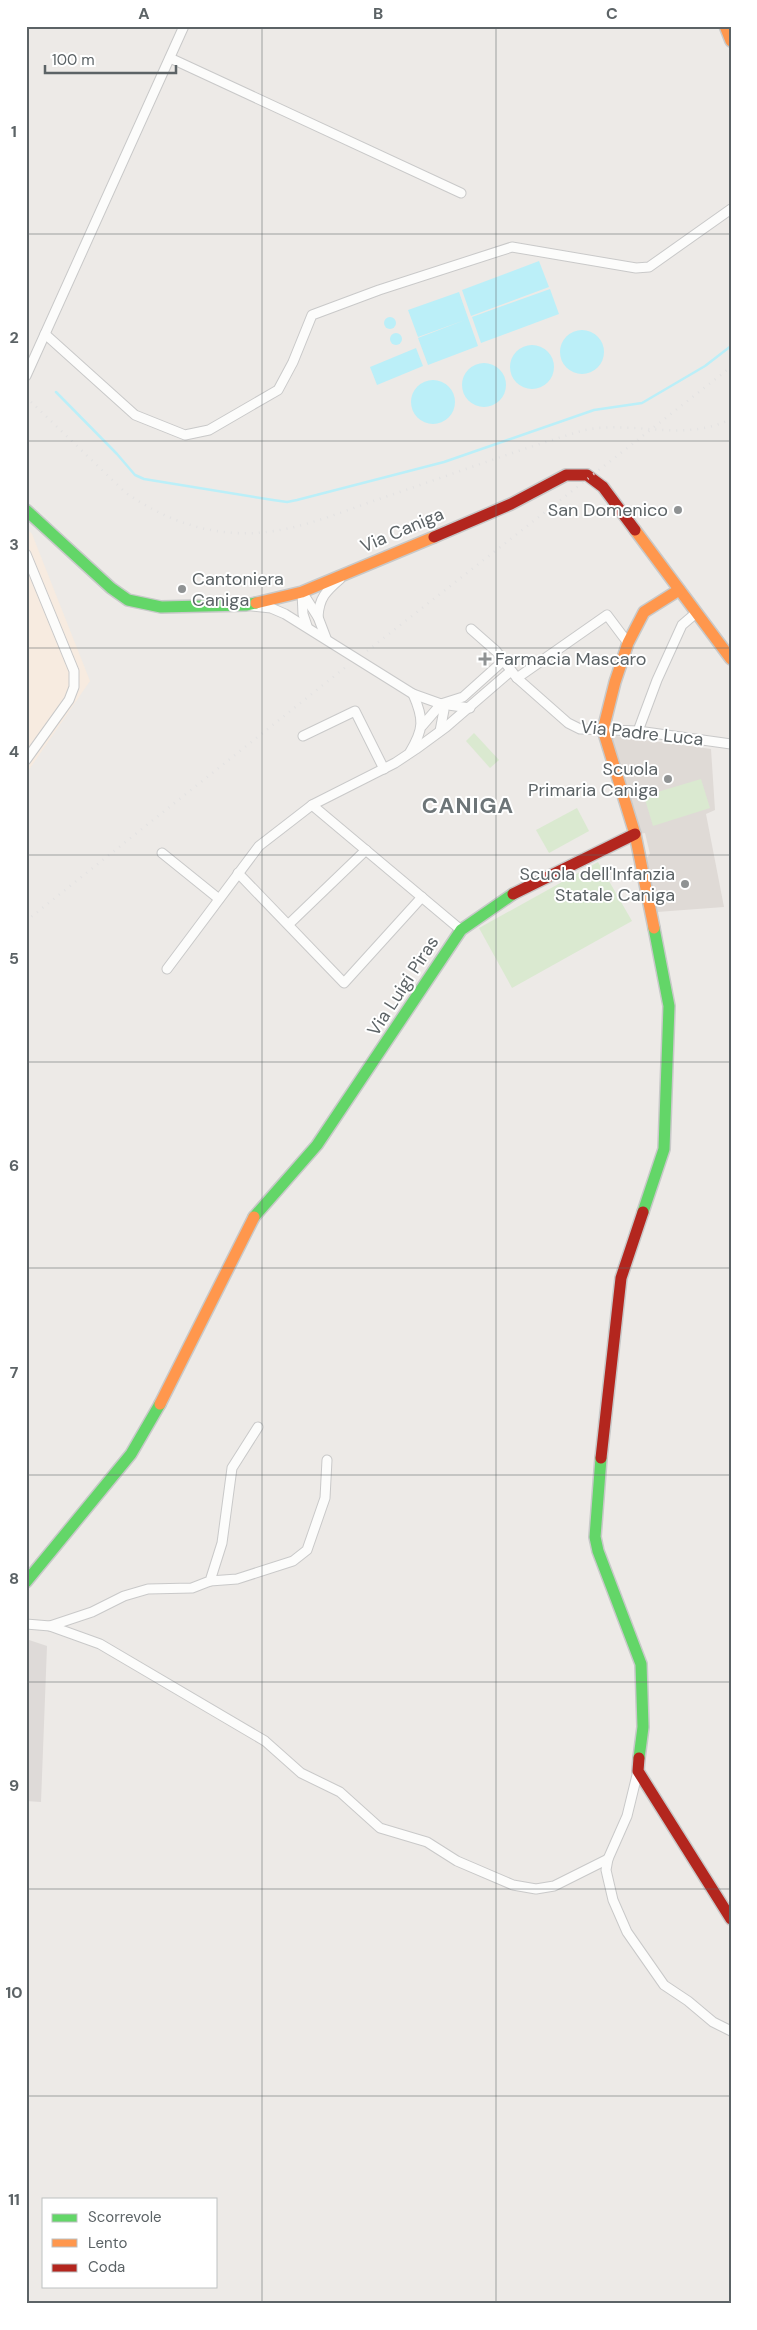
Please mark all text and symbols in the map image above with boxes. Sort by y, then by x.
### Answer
text: A [138,3,150,24]
text: B [373,3,383,24]
text: C [606,3,618,24]
scale bar [45,42,176,74]
text: 100 m [52,50,95,70]
text: 1 [11,121,17,142]
text: 2 [9,327,19,348]
place label: San Domenico [548,498,668,522]
street label: Via Caniga [357,502,447,558]
marker: San Domenico [672,504,684,516]
text: 3 [9,534,19,555]
place label: Cantoniera Caniga [192,567,284,612]
marker: Cantoniera Caniga [176,583,188,595]
place label: Farmacia Mascaro [495,647,647,671]
marker: Farmacia Mascaro [479,653,491,665]
street label: Via Padre Luca [579,715,705,751]
text: 4 [9,741,19,762]
place label: Scuola Primaria Caniga [528,757,658,802]
marker: Scuola Primaria Caniga [662,773,674,785]
district label: CANIGA [422,791,514,820]
place label: Scuola dell'Infanzia Statale Caniga [519,862,675,907]
marker: Scuola dell'Infanzia Statale Caniga [679,878,691,890]
street label: Via Luigi Piras [362,931,444,1041]
text: 5 [9,948,19,969]
text: 6 [9,1155,19,1176]
text: 7 [10,1362,19,1383]
text: 8 [9,1568,19,1589]
text: 9 [9,1775,19,1796]
text: 10 [5,1982,23,2003]
text: 11 [8,2189,20,2210]
legend [42,2198,218,2288]
text: Scorrevole [88,2207,162,2227]
text: Lento [88,2233,127,2253]
text: Coda [88,2257,125,2277]

